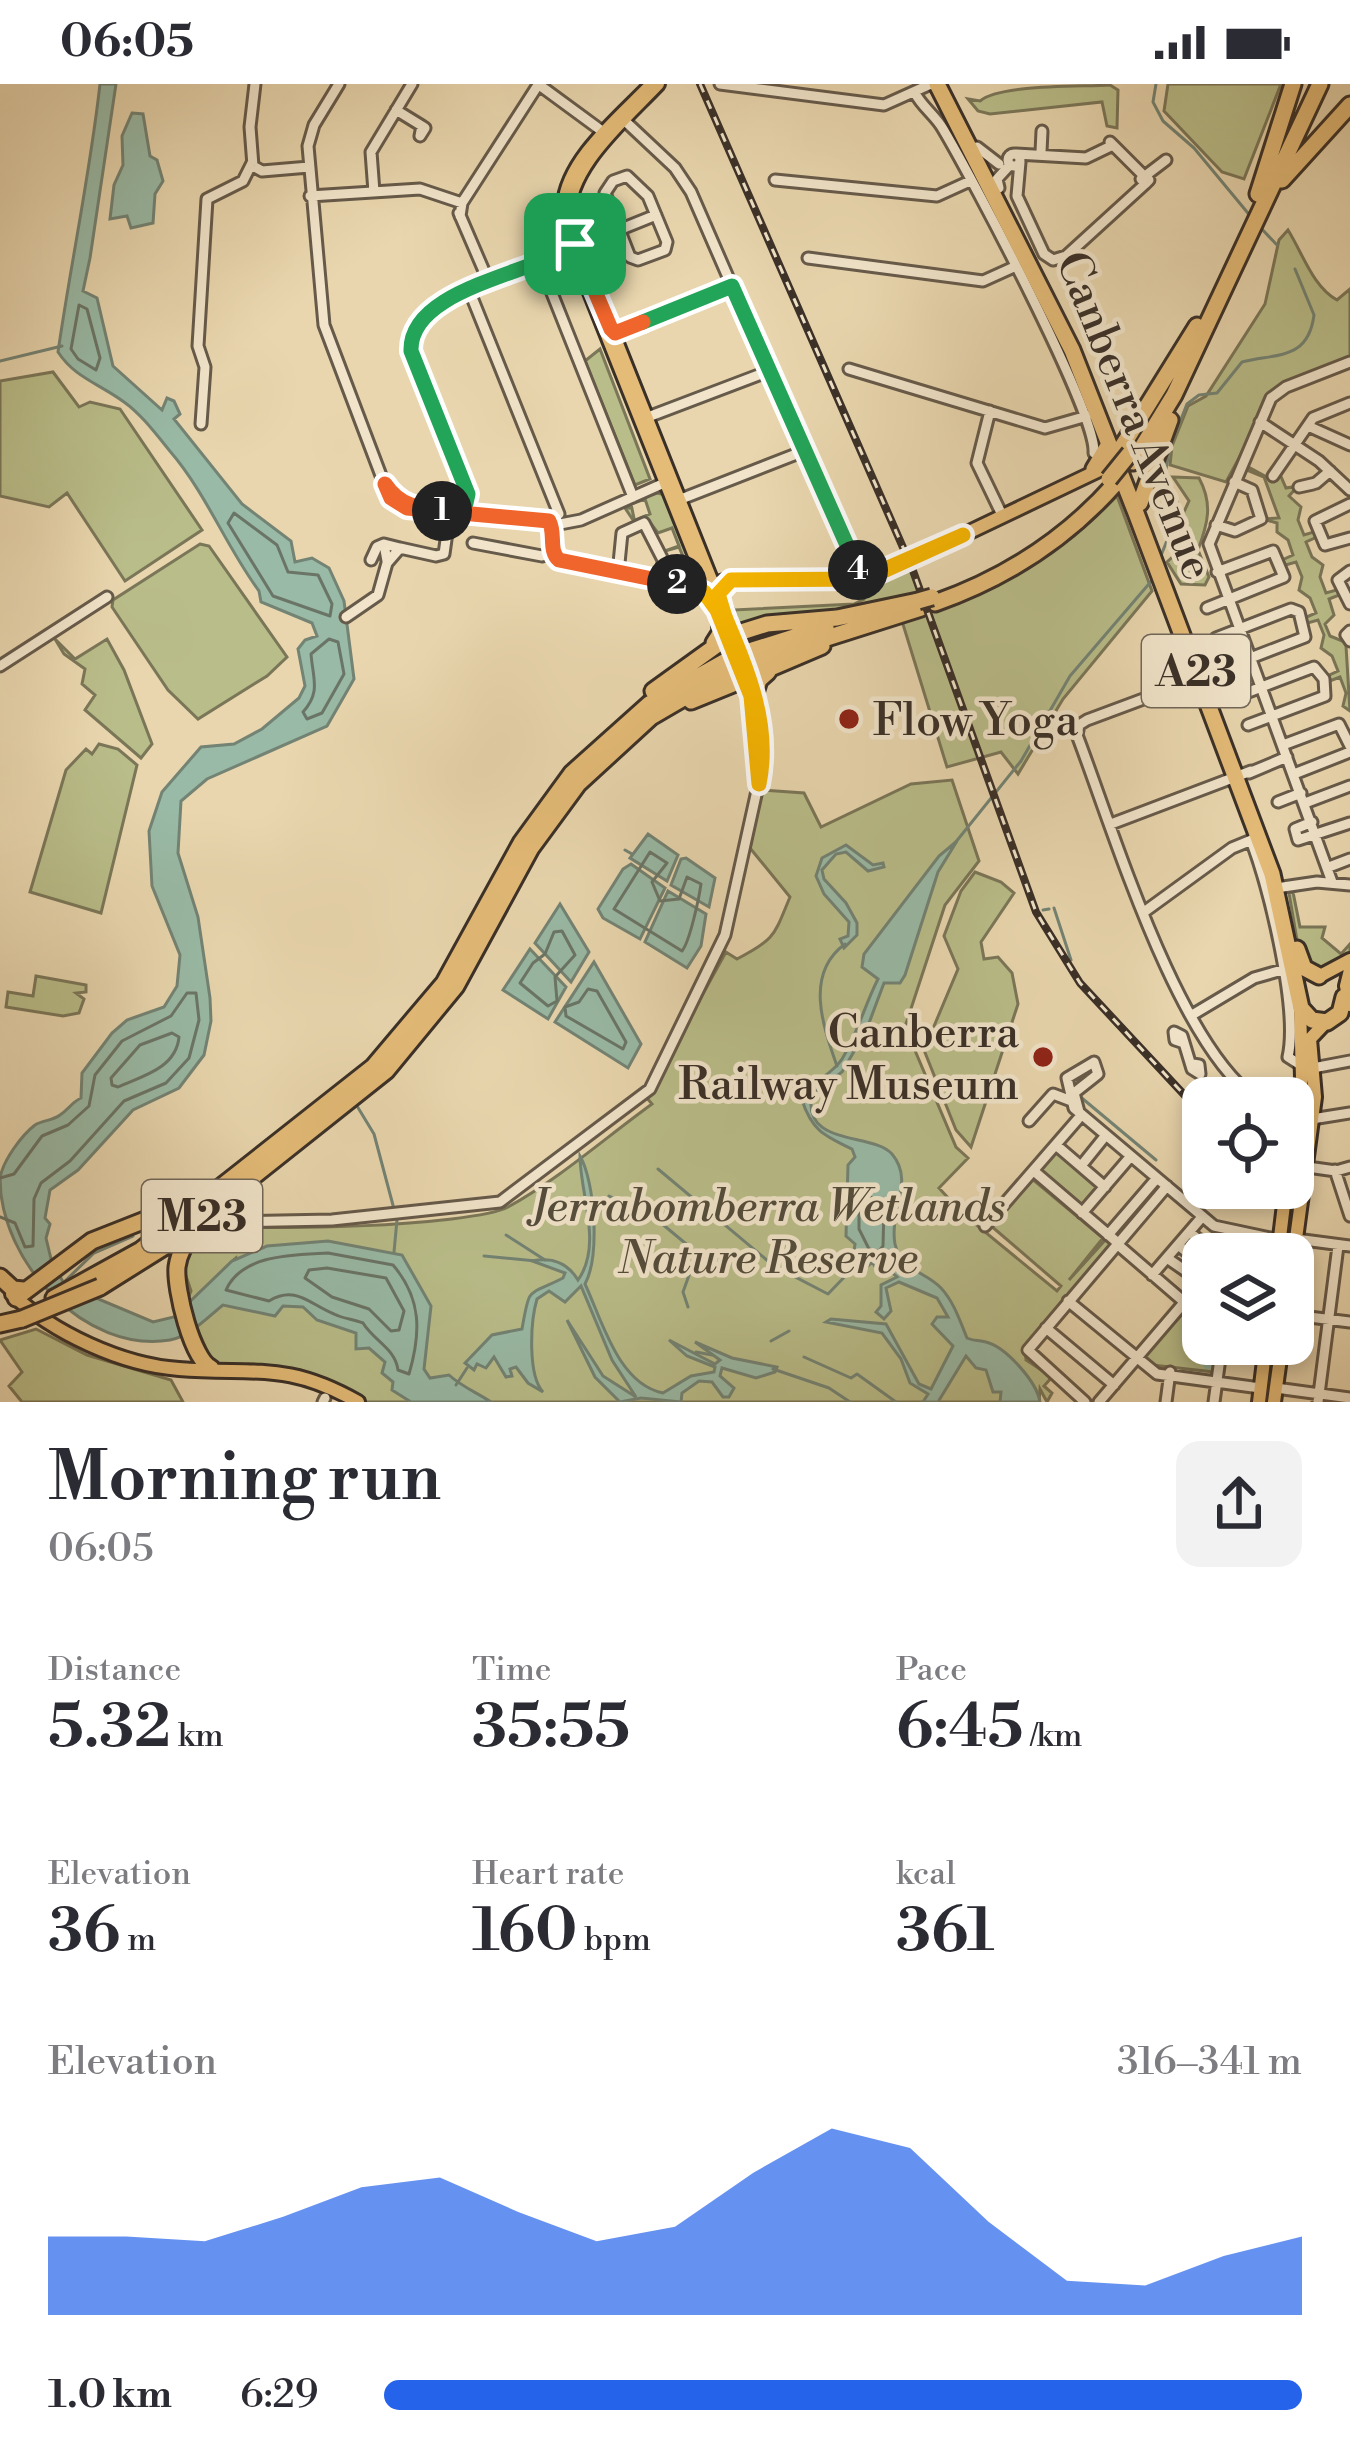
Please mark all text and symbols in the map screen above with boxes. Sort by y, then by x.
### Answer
text: 06:05 [60,14,194,71]
pin [524,193,626,295]
icon: arrive [542,211,608,277]
street label: Canberra Avenue [1042,244,1225,588]
pin: 1 [412,481,472,541]
text: 1 [434,490,450,531]
pin: 4 [828,540,888,600]
text: 4 [847,549,869,590]
pin: 2 [647,554,707,614]
text: 2 [667,563,687,604]
road number: A23 [1142,635,1250,707]
place label: Flow Yoga [873,693,1078,750]
marker: Flow Yoga [836,706,862,732]
place label: Canberra Railway Museum [678,1005,1019,1114]
marker: Canberra Railway Museum [1030,1044,1056,1070]
map controls [1182,1077,1314,1365]
button: locate [1182,1077,1314,1209]
park label: Jerrabomberra Wetlands Nature Reserve [525,1179,1006,1288]
road number: M23 [142,1180,262,1252]
button: layers [1182,1233,1314,1365]
text: Morning run [48,1438,441,1521]
button: share [1176,1441,1302,1567]
text: 06:05 [48,1525,154,1574]
text: Distance [48,1650,181,1691]
text: Time [472,1650,551,1691]
text: Pace [896,1650,967,1691]
text: 5.32 [48,1691,171,1766]
text: 35:55 [472,1691,630,1766]
text: 6:45 [896,1691,1023,1766]
text: km [171,1716,224,1757]
text: /km [1023,1716,1083,1757]
text: Elevation [48,1854,191,1895]
text: Heart rate [472,1854,624,1895]
text: kcal [896,1854,956,1895]
text: 36 [48,1895,120,1970]
text: 160 [472,1895,577,1970]
text: 361 [896,1895,995,1970]
text: m [120,1920,156,1961]
text: bpm [577,1920,651,1961]
text: Elevation [48,2038,217,2087]
text: 316–341 m [1117,2038,1302,2087]
text: 1.0 km [48,2371,172,2420]
text: 6:29 [240,2371,318,2420]

